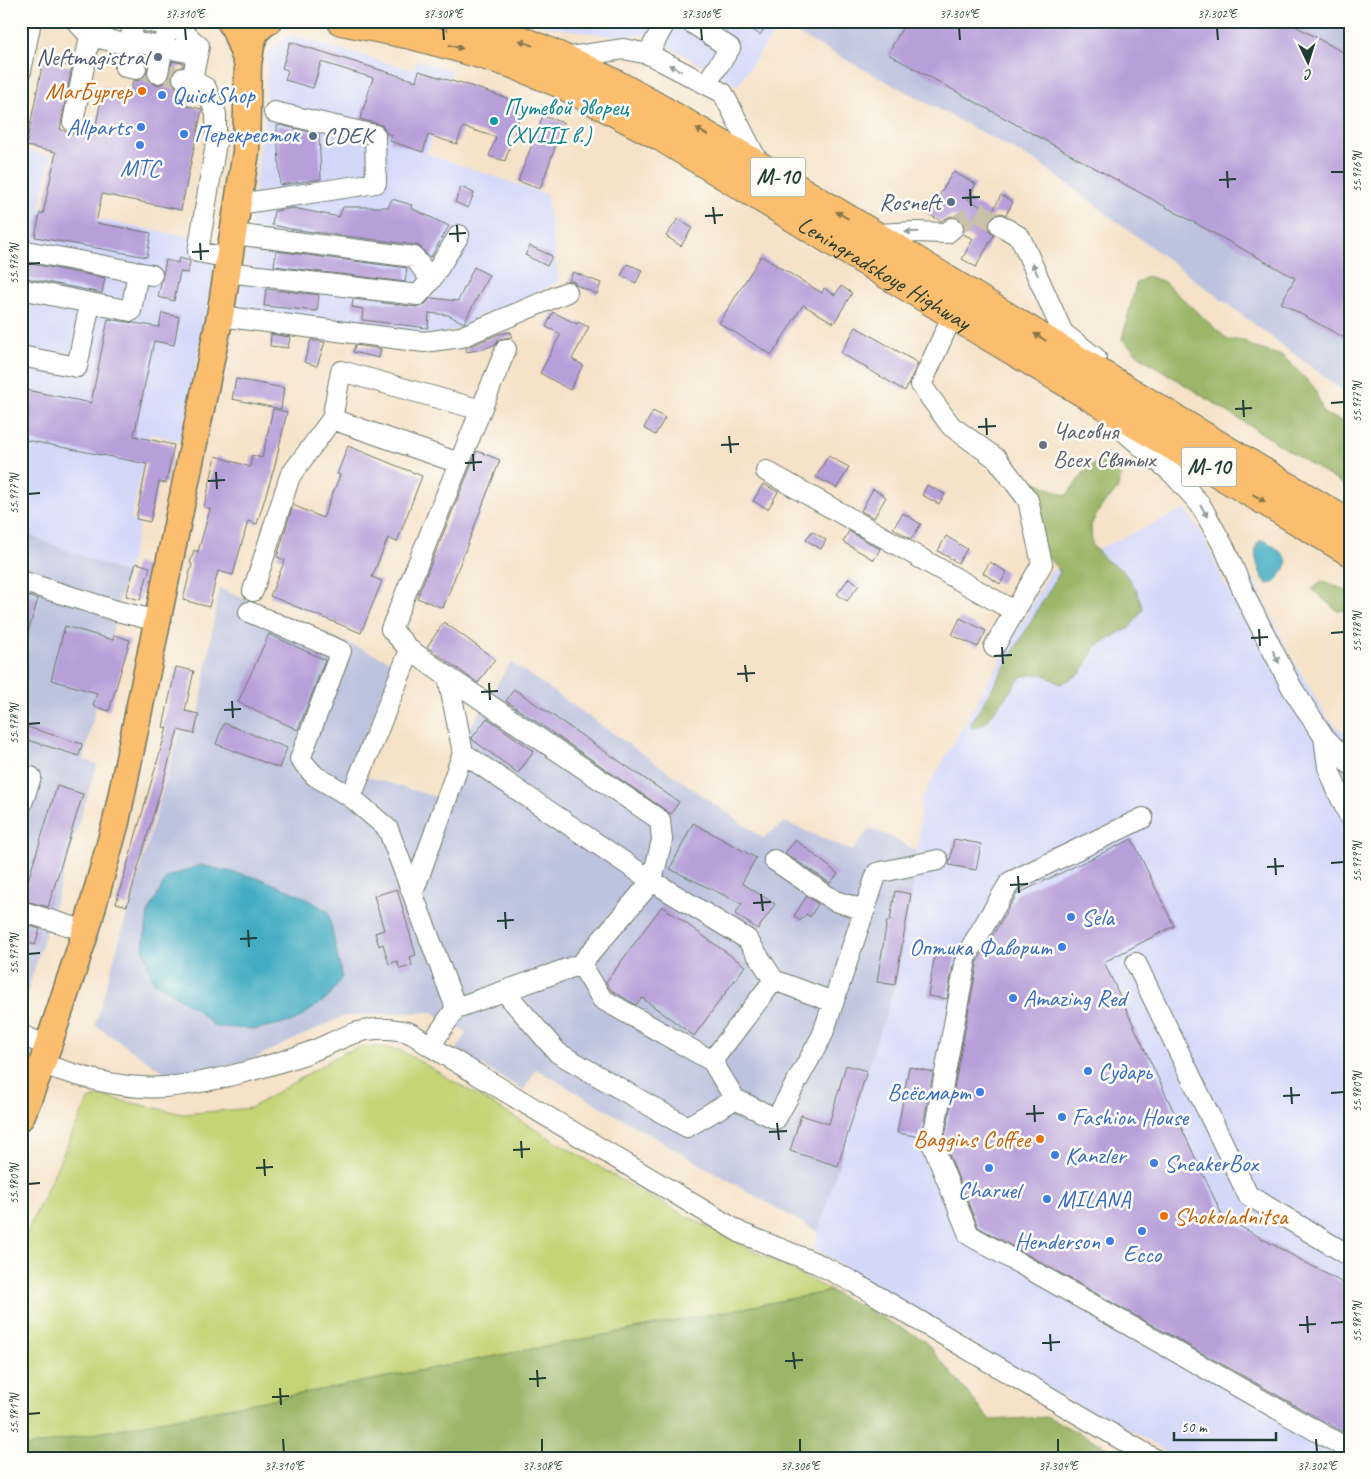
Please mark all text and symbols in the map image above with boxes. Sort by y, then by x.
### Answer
text: 37.310°E [165,6,206,22]
text: 37.308°E [423,6,464,22]
text: 37.306°E [681,6,722,22]
text: 37.304°E [939,6,980,22]
text: 37.302°E [1197,6,1238,22]
north arrow [1284,38,1334,88]
one-way arrow [518,39,533,47]
place label: Neftmagistral [36,42,152,72]
one-way arrow [449,43,464,51]
marker: Neftmagistral [152,51,164,63]
one-way arrow [668,64,682,72]
text: С [1303,66,1313,83]
place label: МагБургер [45,76,133,106]
place label: QuickShop [172,80,256,110]
marker: МагБургер [136,85,148,97]
marker: QuickShop [156,89,168,101]
place label: Путевой дворец (XVIII в.) [504,92,630,150]
place label: Allparts [67,112,133,142]
marker: Путевой дворец (XVIII в.) [488,115,500,127]
place label: Перекресток [194,119,301,149]
marker: Allparts [135,121,147,133]
place label: CDEK [323,121,377,151]
marker: Перекресток [178,128,190,140]
one-way arrow [695,128,708,137]
marker: CDEK [307,130,319,142]
marker: МТС [134,139,146,151]
text: 55.976°N [1349,150,1365,192]
place label: МТС [120,153,162,183]
road number: М-10 [750,158,806,196]
place label: Rosneft [879,187,943,217]
marker: Rosneft [945,196,957,208]
street label: Leningradskoye Highway [792,209,978,338]
one-way arrow [835,211,848,220]
one-way arrow [904,229,920,237]
text: 55.976°N [6,242,22,284]
one-way arrow [1030,262,1038,276]
one-way arrow [1033,333,1046,342]
text: 55.977°N [1349,380,1365,422]
place label: Часовня Всех Святых [1053,416,1157,474]
marker: Часовня Всех Святых [1037,439,1049,451]
road number: М-10 [1182,448,1236,487]
text: 55.977°N [6,472,22,514]
one-way arrow [1253,493,1266,502]
one-way arrow [1200,504,1208,519]
text: 55.978°N [1349,610,1365,652]
one-way arrow [1272,650,1280,664]
text: 55.978°N [6,702,22,744]
text: 55.979°N [1349,840,1365,882]
place label: Sela [1081,902,1115,932]
marker: Sela [1065,911,1077,923]
text: 55.979°N [6,932,22,974]
place label: Оптика Фаворит [909,932,1053,962]
marker: Оптика Фаворит [1056,941,1068,953]
place label: Amazing Red [1023,983,1130,1013]
marker: Amazing Red [1007,992,1019,1004]
place label: Сударь [1098,1056,1153,1086]
marker: Сударь [1082,1065,1094,1077]
text: 55.980°N [1349,1070,1365,1112]
place label: Всёсмарт [887,1077,972,1107]
marker: Всёсмарт [974,1086,986,1098]
place label: Fashion House [1072,1102,1190,1132]
marker: Fashion House [1056,1111,1068,1123]
place label: Baggins Coffee [913,1124,1032,1154]
marker: Baggins Coffee [1034,1133,1046,1145]
place label: Kanzler [1065,1140,1128,1170]
place label: SneakerBox [1164,1148,1260,1178]
marker: Kanzler [1049,1149,1061,1161]
marker: SneakerBox [1148,1157,1160,1169]
text: 55.980°N [6,1162,22,1204]
marker: Charuel [983,1162,995,1174]
place label: Charuel [958,1175,1024,1205]
place label: MILANA [1057,1184,1132,1214]
marker: MILANA [1041,1193,1053,1205]
place label: Shokoladnitsa [1174,1201,1289,1231]
marker: Shokoladnitsa [1158,1210,1170,1222]
marker: Ecco [1136,1225,1148,1237]
place label: Henderson [1015,1226,1100,1256]
marker: Henderson [1104,1235,1116,1247]
place label: Ecco [1123,1239,1163,1269]
text: 55.981°N [1349,1300,1365,1342]
text: 55.981°N [6,1392,22,1434]
scale bar [1174,1409,1276,1441]
text: 50 m [1181,1418,1208,1437]
text: 37.310°E [264,1458,305,1474]
text: 37.308°E [522,1458,563,1474]
text: 37.306°E [780,1458,821,1474]
text: 37.304°E [1038,1458,1079,1474]
text: 37.302°E [1297,1458,1338,1474]

